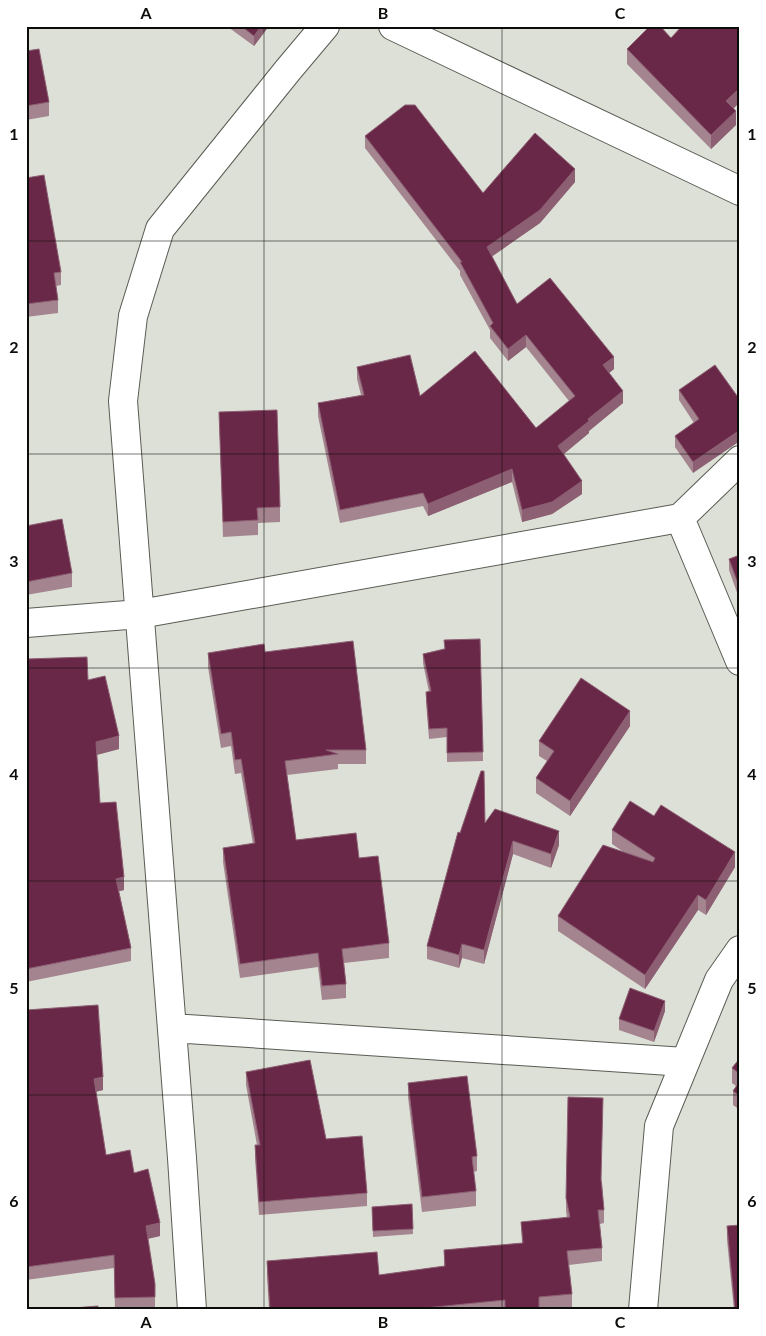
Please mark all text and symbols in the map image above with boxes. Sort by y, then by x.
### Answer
text: A [139,3,152,22]
text: B [378,3,388,22]
text: C [615,3,626,22]
text: 1 [9,124,19,143]
text: 1 [747,124,757,143]
text: 2 [9,337,19,356]
text: 2 [747,337,757,356]
text: 3 [9,551,19,570]
text: 3 [747,551,757,570]
text: 4 [9,764,19,783]
text: 4 [747,764,757,783]
text: 5 [9,978,19,997]
text: 5 [747,978,757,997]
text: 6 [9,1191,19,1210]
text: 6 [747,1191,757,1210]
text: A [139,1312,152,1331]
text: B [378,1312,388,1331]
text: C [615,1312,626,1331]

